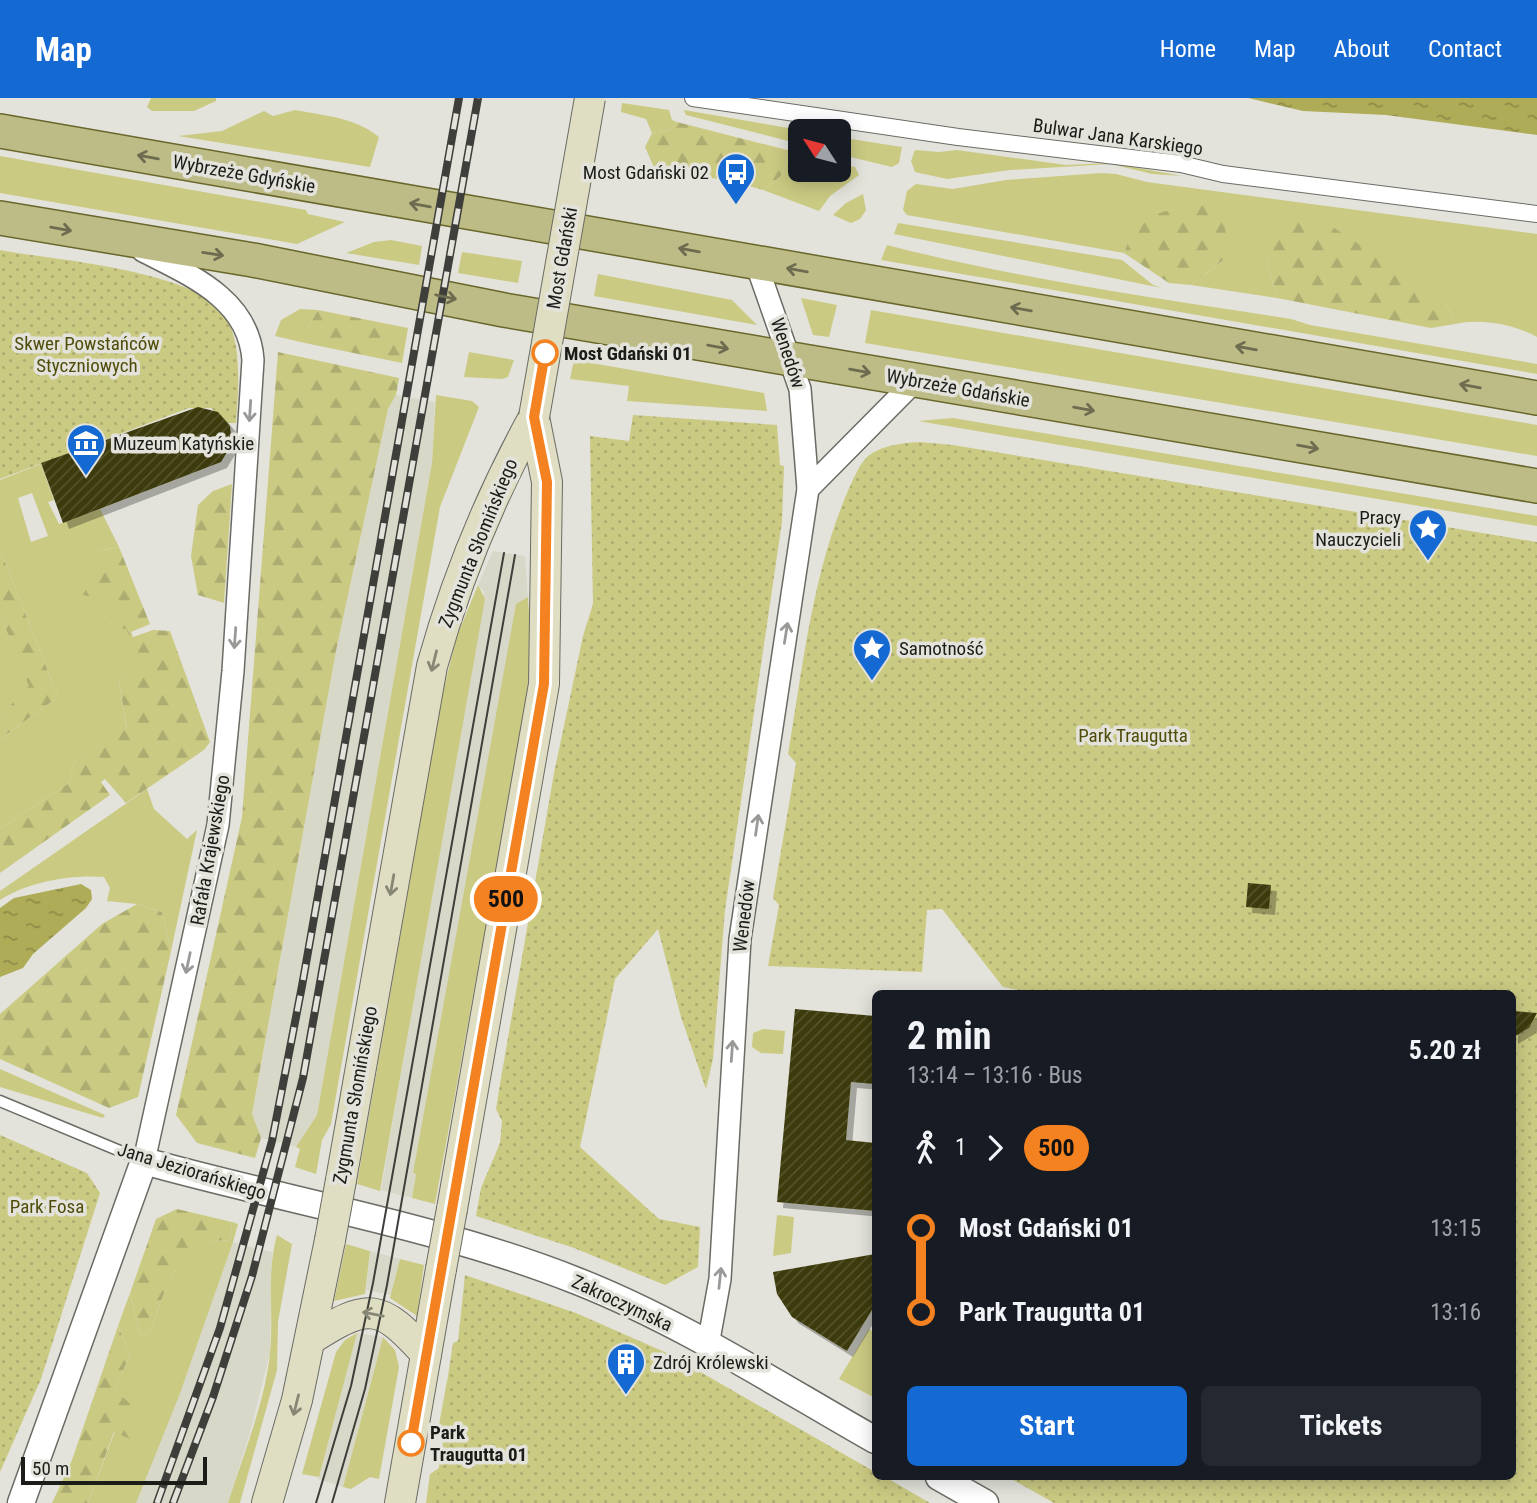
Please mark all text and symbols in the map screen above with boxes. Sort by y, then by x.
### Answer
text: Map [35,30,92,69]
text: Home [1160,35,1216,63]
text: Map [1254,35,1296,63]
text: About [1334,35,1390,63]
text: Contact [1428,35,1502,63]
street label: Bulwar Jana Karskiego [1032,114,1204,160]
north arrow [788,119,850,182]
map controls [788,119,851,182]
one-way arrow [137,150,160,163]
street label: Wybrzeże Gdyńskie [171,150,317,198]
bus stop icon: Most Gdański 02 [715,151,757,206]
place label: Most Gdański 02 [583,161,709,184]
one-way arrow [409,198,432,211]
street label: Most Gdański [542,205,582,311]
one-way arrow [49,223,72,236]
one-way arrow [678,243,701,256]
one-way arrow [201,248,224,261]
one-way arrow [786,263,809,276]
one-way arrow [434,291,457,305]
one-way arrow [1010,302,1033,315]
street label: Wenedów [766,315,810,391]
park label: Skwer Powstańców Styczniowych [14,332,160,377]
marker: Most Gdański 01 [532,340,558,366]
one-way arrow [706,340,729,354]
one-way arrow [1235,341,1257,354]
place label: Most Gdański 01 [564,342,692,365]
street label: Wybrzeże Gdańskie [884,364,1032,412]
one-way arrow [848,365,871,378]
one-way arrow [1459,379,1482,393]
one-way arrow [243,399,256,422]
one-way arrow [1072,403,1095,416]
museum icon: Muzeum Katyńskie [65,422,107,477]
place label: Muzeum Katyńskie [113,432,254,455]
one-way arrow [1297,441,1319,454]
street label: Zygmunta Słomińskiego [434,455,522,631]
place label: Pracy Nauczycieli [1315,506,1401,551]
place icon: Pracy Nauczycieli [1407,507,1449,562]
one-way arrow [780,622,793,645]
one-way arrow [229,626,242,649]
place icon: Samotność [851,627,893,682]
place label: Samotność [899,637,984,660]
one-way arrow [427,650,440,672]
park label: Park Traugutta [1078,724,1188,747]
street label: Rafała Krajewskiego [185,773,235,927]
one-way arrow [751,814,764,837]
one-way arrow [384,873,398,896]
line badge: 500 [466,876,546,922]
street label: Wenedów [728,879,760,953]
text: 500 [488,885,524,913]
one-way arrow [181,951,194,974]
street label: Zygmunta Słomińskiego [328,1004,382,1186]
text: 2 min [907,1014,991,1058]
text: 5.20 zł [1409,1035,1481,1065]
one-way arrow [726,1040,739,1063]
text: 13:14 – 13:16 · Bus [907,1062,1083,1089]
icon: walk [907,1129,945,1167]
icon: forward [976,1129,1014,1167]
text: 1 [955,1134,966,1161]
text: 500 [1038,1134,1075,1162]
street label: Jana Jeziorańskiego [115,1137,269,1205]
park label: Park Fosa [10,1195,84,1218]
text: Most Gdański 01 [959,1213,1134,1243]
text: 13:15 [1430,1215,1481,1242]
one-way arrow [713,1267,726,1290]
street label: Zakroczymska [568,1270,676,1336]
text: Park Traugutta 01 [959,1297,1145,1327]
text: 13:16 [1430,1299,1481,1326]
one-way arrow [362,1307,385,1321]
building icon: Zdrój Królewski [605,1341,647,1396]
place label: Zdrój Królewski [653,1351,769,1374]
button: Start [907,1386,1187,1466]
button: Tickets [1201,1386,1481,1466]
one-way arrow [289,1393,302,1416]
place label: Park Traugutta 01 [430,1421,527,1466]
marker: Park Traugutta 01 [398,1430,424,1456]
scale bar [21,1454,206,1486]
text: 50 m [32,1457,69,1480]

